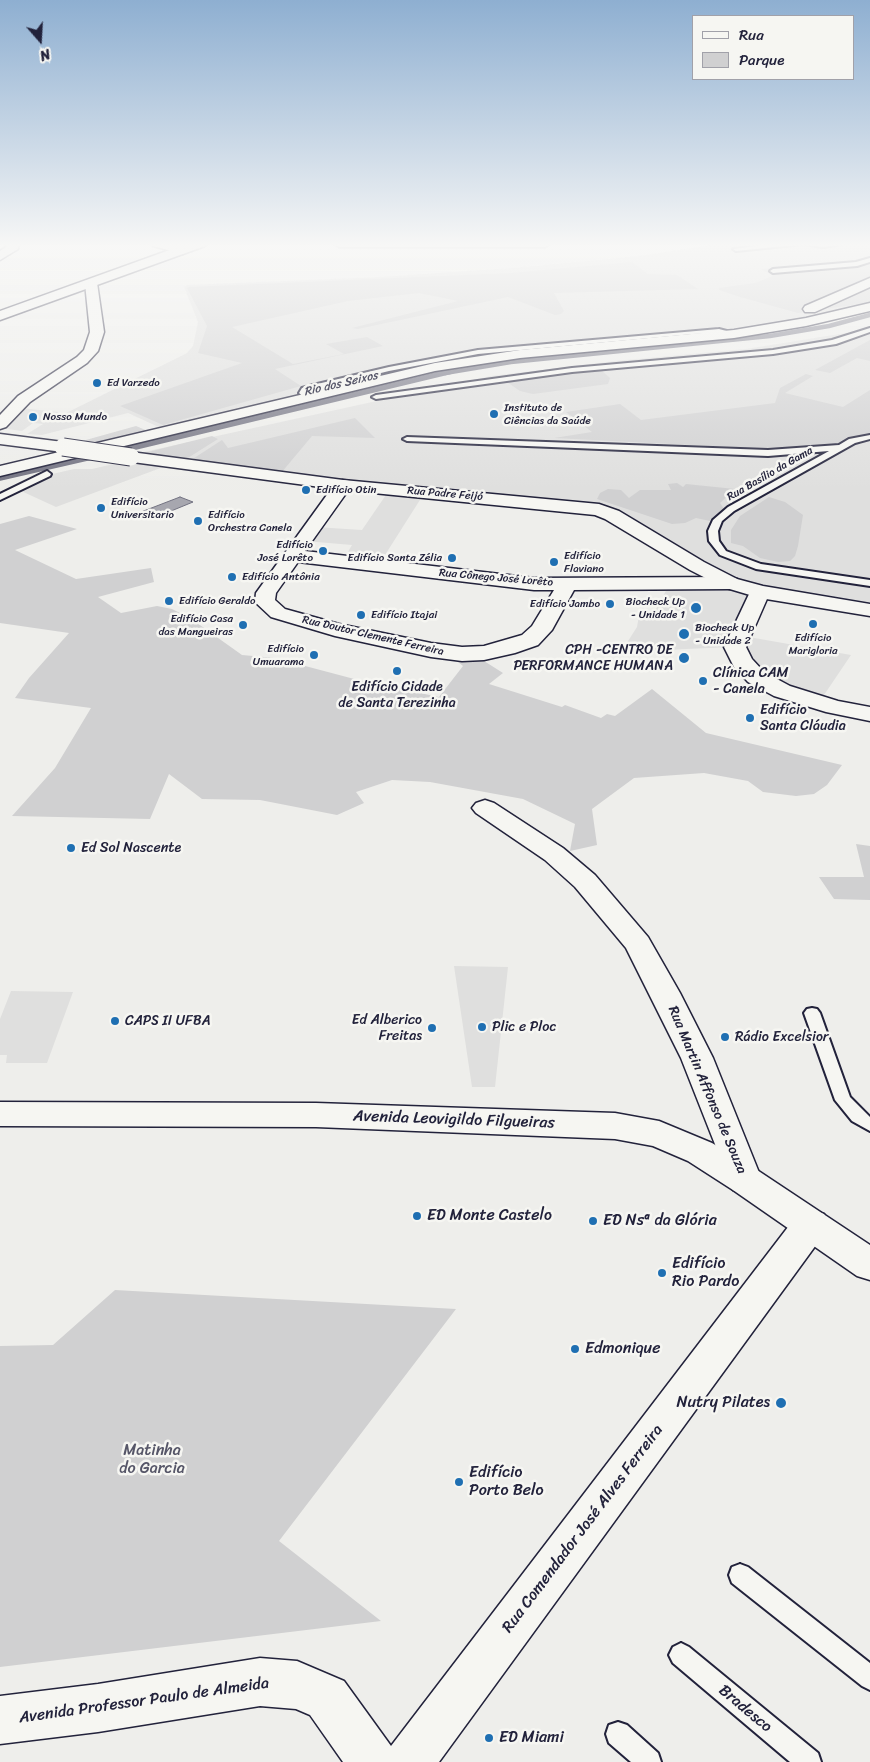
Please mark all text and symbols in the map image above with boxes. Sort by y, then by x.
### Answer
north arrow [15,15,65,65]
legend [692,15,855,80]
text: Rua [739,22,764,48]
text: N [36,41,54,68]
text: Parque [739,47,784,73]
water label: Rio dos Seixos [303,368,379,400]
place label: Ed Varzedo [107,376,160,390]
marker: Ed Varzedo [91,377,103,389]
place label: Instituto de Ciências da Saúde [504,401,591,427]
marker: Instituto de Ciências da Saúde [488,408,500,420]
place label: Nosso Mundo [43,410,107,424]
marker: Nosso Mundo [27,411,39,423]
street label: Rua Basílio da Gama [725,444,815,504]
place label: Edifício Otin [316,483,376,497]
marker: Edifício Otin [300,484,312,496]
street label: Rua Padre Feijó [407,484,483,504]
place label: Edifício Universitario [111,495,174,521]
marker: Edifício Universitario [95,502,107,514]
place label: Edifício Orchestra Canela [208,508,292,534]
marker: Edifício Orchestra Canela [192,515,204,527]
place label: Edifício José Lorêto [257,538,313,564]
marker: Edifício José Lorêto [317,545,329,557]
place label: Edifício Flaviano [564,549,604,575]
place label: Edifício Santa Zélia [348,551,442,565]
marker: Edifício Santa Zélia [446,552,458,564]
marker: Edifício Flaviano [548,556,560,568]
street label: Rua Cônego José Lorêto [438,566,554,590]
place label: Edifício Antônia [242,570,320,584]
marker: Edifício Antônia [226,571,238,583]
place label: Edifício Geraldo [179,594,255,608]
marker: Edifício Geraldo [163,595,175,607]
place label: Biocheck Up - Unidade 1 [626,595,685,621]
place label: Edifício Jambo [530,597,600,611]
marker: Edifício Jambo [604,598,616,610]
marker: Biocheck Up - Unidade 1 [689,601,703,615]
place label: Edifício Itajai [371,608,437,622]
marker: Edifício Itajai [355,609,367,621]
place label: Edifício Casa das Mangueiras [158,612,233,638]
street label: Rua Doutor Clemente Ferreira [301,613,445,659]
marker: Edifício Marigloria [807,618,819,630]
marker: Edifício Casa das Mangueiras [237,619,249,631]
place label: Biocheck Up - Unidade 2 [695,621,754,647]
marker: Biocheck Up - Unidade 2 [677,627,691,641]
place label: Edifício Marigloria [788,631,838,657]
place label: Edifício Umuarama [253,642,304,668]
place label: CPH -CENTRO DE PERFORMANCE HUMANA [513,642,673,674]
marker: Edifício Umuarama [308,649,320,661]
marker: CPH -CENTRO DE PERFORMANCE HUMANA [677,651,691,665]
marker: Edifício Cidade de Santa Terezinha [391,665,403,677]
place label: Clínica CAM - Canela [713,665,789,698]
marker: Clínica CAM - Canela [697,675,709,687]
place label: Edifício Cidade de Santa Terezinha [338,679,456,712]
place label: Edifício Santa Cláudia [760,702,846,734]
marker: Edifício Santa Cláudia [744,712,756,724]
place label: Ed Sol Nascente [81,840,181,856]
marker: Ed Sol Nascente [65,842,77,854]
street label: Rua Martin Affonso de Souza [664,1003,750,1177]
place label: Ed Alberico Freitas [352,1012,422,1044]
place label: CAPS II UFBA [125,1013,211,1029]
marker: CAPS II UFBA [109,1015,121,1027]
place label: Plic e Ploc [492,1019,556,1035]
marker: Plic e Ploc [476,1021,488,1033]
marker: Ed Alberico Freitas [426,1022,438,1034]
place label: Rádio Excelsior [735,1029,829,1045]
marker: Rádio Excelsior [719,1031,731,1043]
street label: Avenida Leovigildo Filgueiras [353,1107,555,1133]
place label: ED Monte Castelo [427,1206,552,1226]
marker: ED Monte Castelo [411,1210,423,1222]
place label: ED Nsª da Glória [603,1211,717,1231]
marker: ED Nsª da Glória [587,1215,599,1227]
place label: Edifício Rio Pardo [672,1254,739,1292]
marker: Edifício Rio Pardo [656,1267,668,1279]
place label: Edmonique [585,1339,660,1359]
marker: Edmonique [569,1343,581,1355]
place label: Nutry Pilates [676,1393,770,1413]
marker: Nutry Pilates [774,1396,788,1410]
street label: Rua Comendador José Alves Ferreira [498,1421,668,1637]
park label: Matinha do Garcia [119,1441,185,1479]
place label: Edifício Porto Belo [469,1463,544,1501]
marker: Edifício Porto Belo [453,1476,465,1488]
street label: Avenida Professor Paulo de Almeida [18,1674,270,1728]
street label: Bradesco [714,1681,776,1737]
place label: ED Miami [499,1728,564,1748]
marker: ED Miami [483,1732,495,1744]

